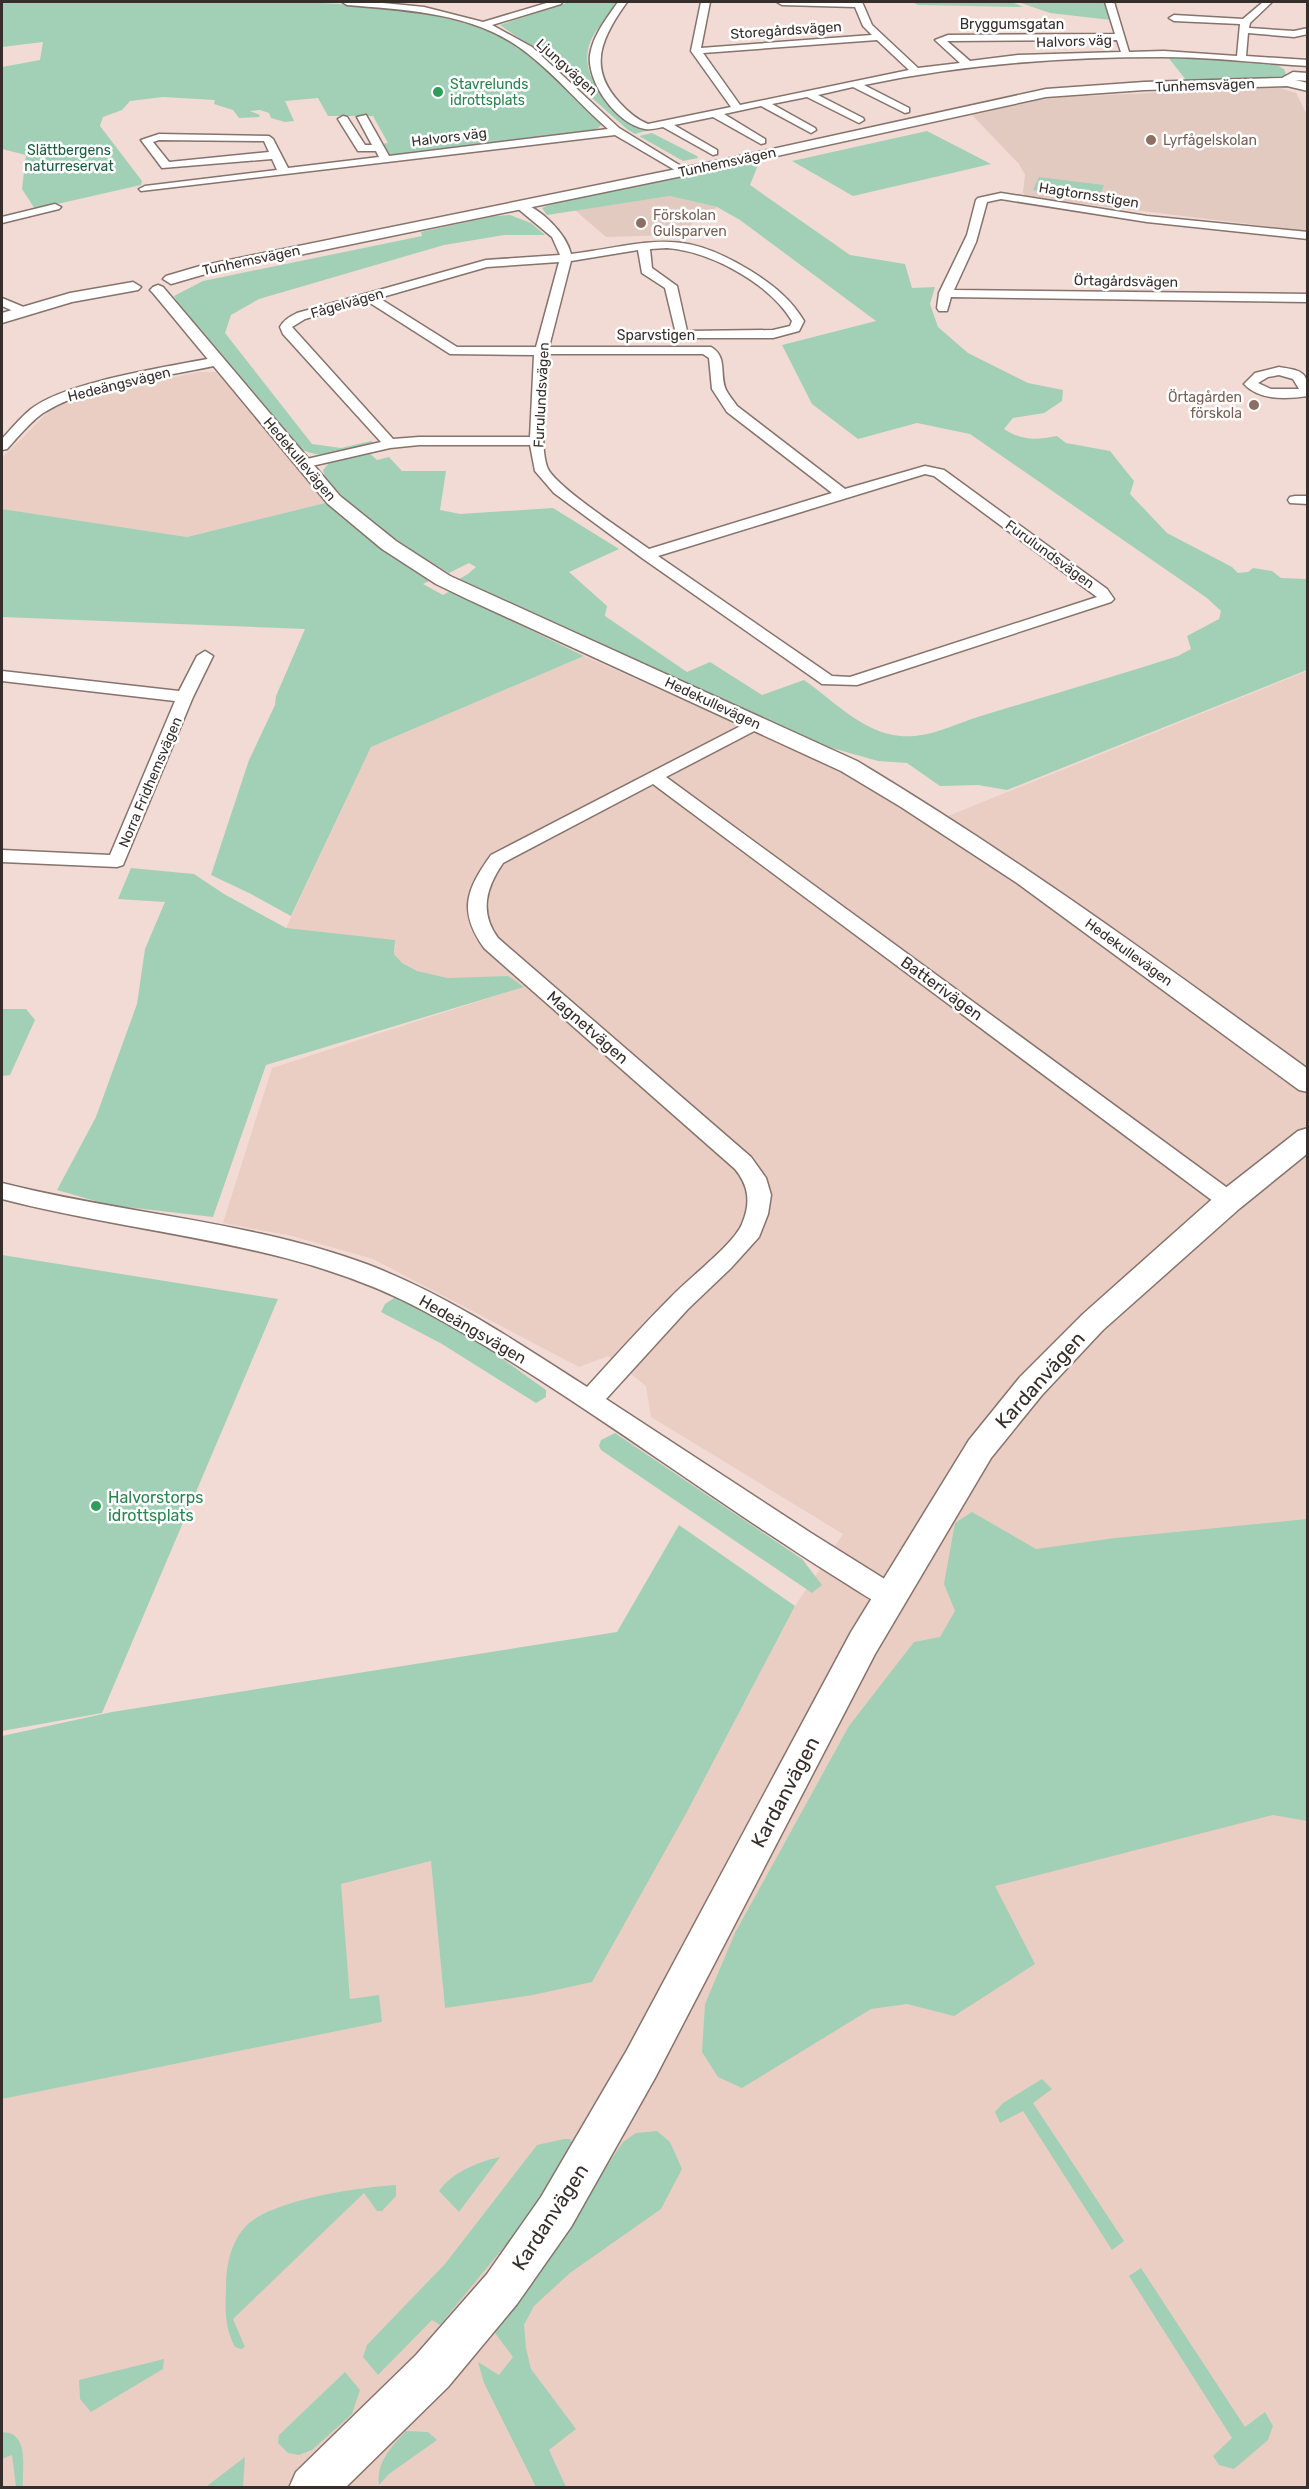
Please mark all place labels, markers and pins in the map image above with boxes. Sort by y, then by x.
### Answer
place label: Stavrelunds idrottsplats [450,76,528,109]
marker: Stavrelunds idrottsplats [431,85,445,99]
place label: Lyrfågelskolan [1163,132,1257,149]
marker: Lyrfågelskolan [1144,133,1158,147]
place label: Förskolan Gulsparven [653,207,727,240]
marker: Förskolan Gulsparven [634,216,648,230]
place label: Örtagården förskola [1168,389,1242,422]
marker: Örtagården förskola [1247,398,1261,412]
place label: Halvorstorps idrottsplats [108,1488,203,1525]
marker: Halvorstorps idrottsplats [89,1499,103,1513]

